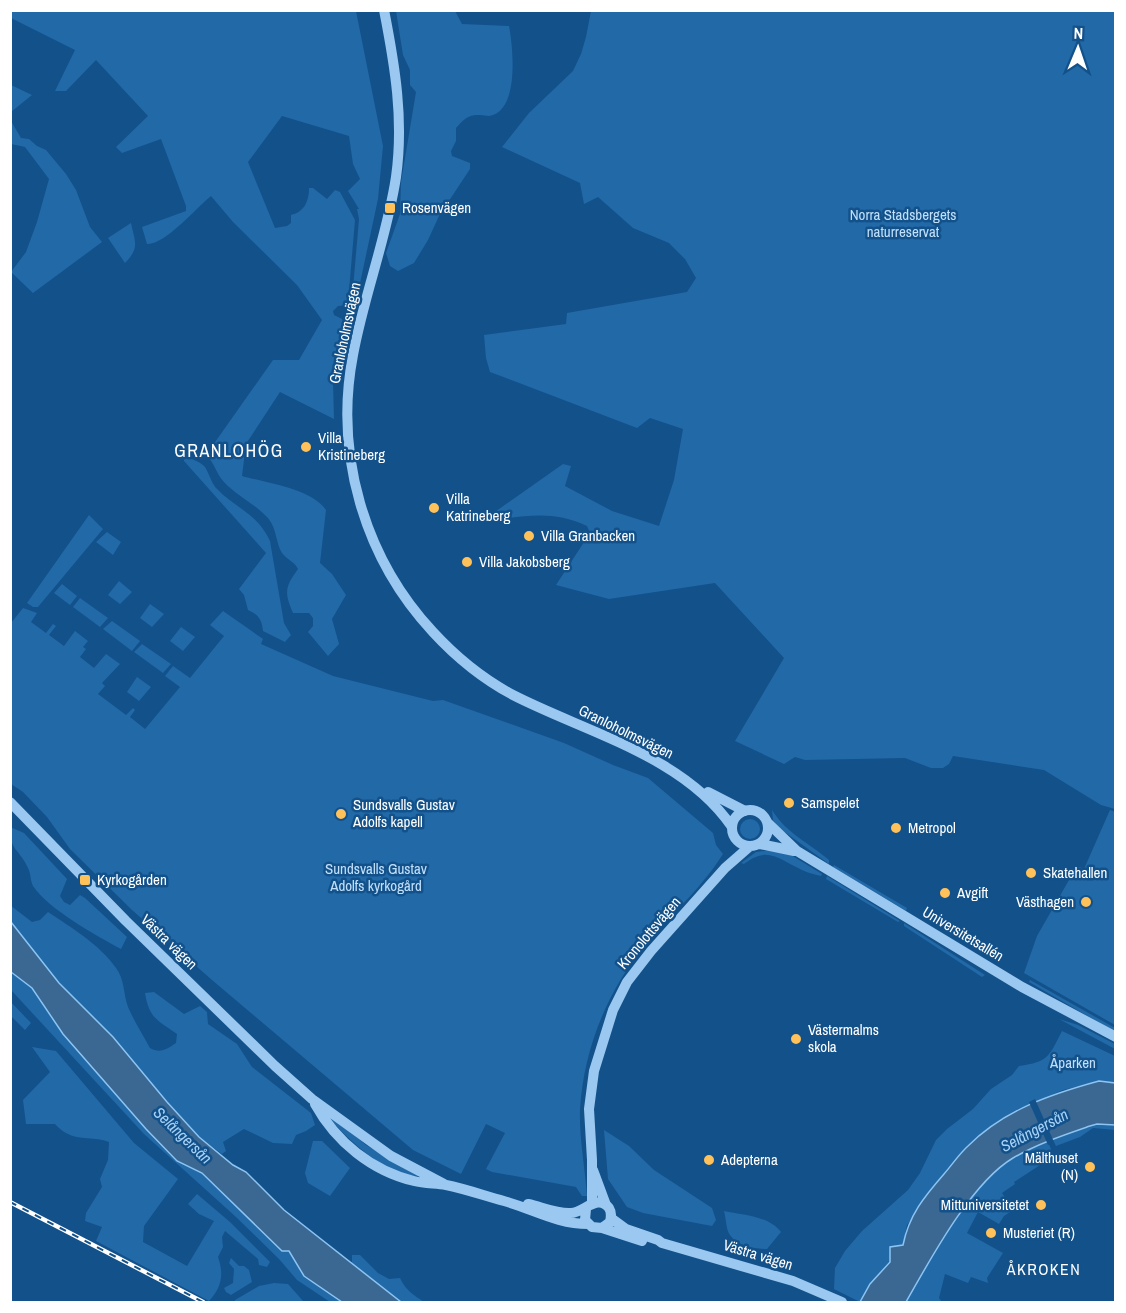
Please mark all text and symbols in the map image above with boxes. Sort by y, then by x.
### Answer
north arrow [1048,18,1108,78]
text: N [1073,22,1084,44]
place label: Rosenvägen [402,197,471,218]
marker: Rosenvägen [383,201,397,215]
park label: Norra Stadsbergets naturreservat [850,204,956,242]
street label: Granloholmsvägen [324,280,366,386]
place label: Villa Kristineberg [318,427,385,465]
district label: GRANLOHÖG [174,438,284,463]
marker: Villa Kristineberg [299,440,313,454]
place label: Villa Katrineberg [446,488,510,526]
marker: Villa Katrineberg [427,501,441,515]
place label: Villa Granbacken [541,525,635,546]
marker: Villa Granbacken [522,529,536,543]
place label: Villa Jakobsberg [479,551,570,572]
marker: Villa Jakobsberg [460,555,474,569]
street label: Granloholmsvägen [575,699,677,764]
place label: Samspelet [801,792,860,813]
place label: Sundsvalls Gustav Adolfs kapell [352,794,456,832]
marker: Samspelet [782,796,796,810]
marker: Sundsvalls Gustav Adolfs kapell [334,807,348,821]
place label: Metropol [908,817,956,838]
marker: Metropol [889,821,903,835]
park label: Sundsvalls Gustav Adolfs kyrkogård [325,858,428,896]
place label: Skatehallen [1043,862,1107,883]
marker: Skatehallen [1024,866,1038,880]
place label: Kyrkogården [97,869,167,890]
marker: Kyrkogården [78,873,92,887]
place label: Avgift [956,882,989,903]
marker: Avgift [938,886,952,900]
place label: Västhagen [1016,891,1074,912]
street label: Kronolottsvägen [612,892,685,973]
marker: Västhagen [1079,895,1093,909]
street label: Universitetsallén [919,901,1008,966]
street label: Västra vägen [136,909,202,974]
place label: Västermalms skola [808,1019,879,1057]
marker: Västermalms skola [789,1032,803,1046]
park label: Åparken [1049,1052,1096,1073]
water label: Selångersån [149,1101,217,1169]
water label: Selångersån [996,1103,1072,1157]
place label: Mälthuset (N) [1025,1147,1079,1185]
place label: Adepterna [720,1149,778,1170]
marker: Adepterna [702,1153,716,1167]
marker: Mälthuset (N) [1083,1160,1097,1174]
place label: Mittuniversitetet [941,1194,1030,1215]
marker: Mittuniversitetet [1034,1198,1048,1212]
place label: Musteriet (R) [1003,1222,1075,1243]
marker: Musteriet (R) [984,1226,998,1240]
street label: Västra vägen [721,1234,795,1275]
district label: ÅKROKEN [1006,1258,1081,1280]

